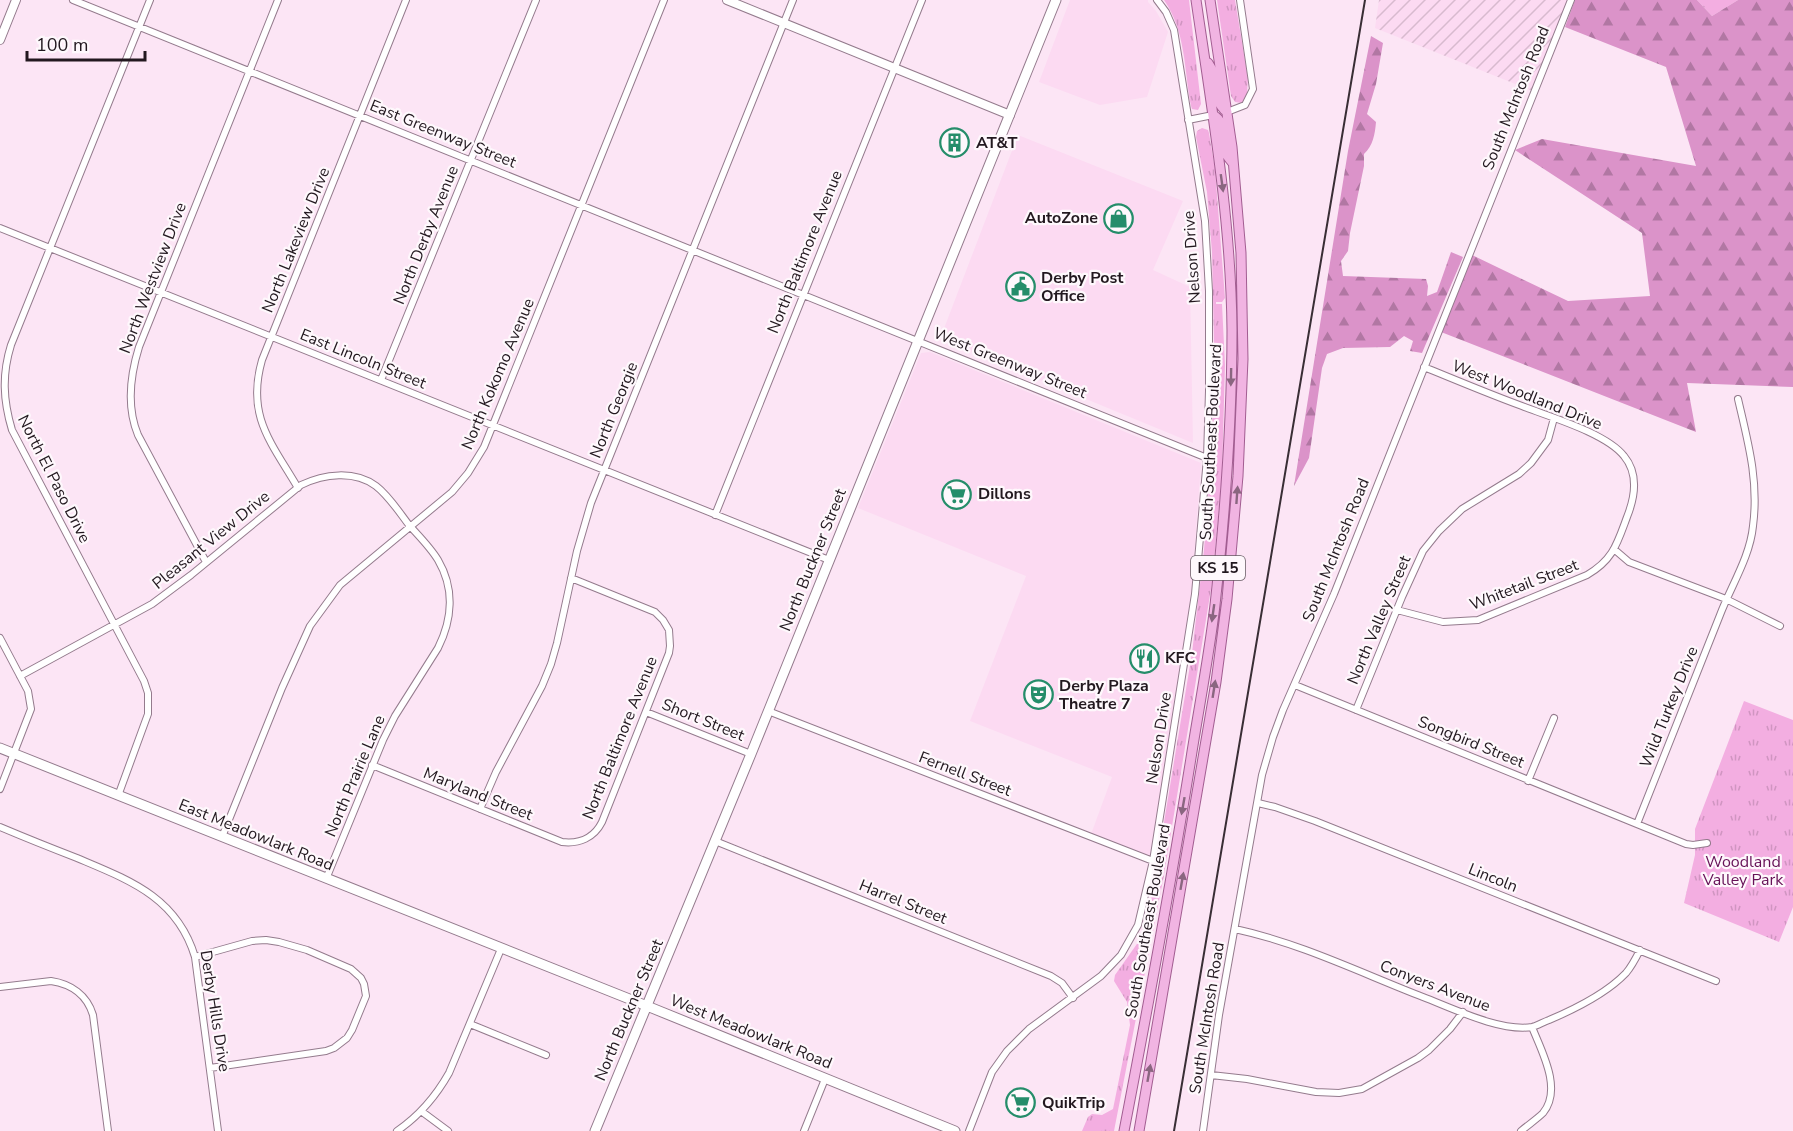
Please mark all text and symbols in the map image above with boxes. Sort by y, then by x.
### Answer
street label: South McIntosh Road [1477,23,1555,173]
scale bar [27,24,146,62]
text: 100 m [36,33,88,57]
street label: East Greenway Street [367,95,520,174]
building icon: AT&T [939,127,971,159]
place label: AT&T [976,132,1017,154]
street label: North Derby Avenue [388,162,464,308]
street label: North Lakeview Drive [257,164,335,316]
street label: North Baltimore Avenue [762,167,848,337]
one-way arrow [1217,173,1227,192]
street label: North Westview Drive [114,199,192,357]
shop icon: AutoZone [1103,202,1135,234]
place label: AutoZone [1025,207,1098,229]
street label: Nelson Drive [1178,210,1206,304]
place label: Derby Post Office [1041,267,1124,307]
public building icon: Derby Post Office [1004,271,1036,303]
street label: North Kokomo Avenue [456,295,540,453]
street label: West Greenway Street [930,322,1090,404]
street label: East Lincoln Street [297,324,430,394]
street label: South Southeast Boulevard [1195,343,1227,541]
street label: West Woodland Drive [1449,355,1605,435]
street label: North Georgie [585,359,643,461]
one-way arrow [1226,368,1235,387]
street label: North El Paso Drive [12,411,96,547]
street label: South McIntosh Road [1297,475,1375,625]
supermarket icon: Dillons [941,478,973,510]
place label: Dillons [978,483,1031,505]
street label: North Buckner Street [774,485,852,635]
street label: Pleasant View Drive [148,486,274,594]
one-way arrow [1232,486,1242,505]
street label: North Valley Street [1342,552,1416,688]
street label: Whitetail Street [1466,554,1582,616]
road number: KS 15 [1191,556,1245,580]
one-way arrow [1209,604,1218,623]
restaurant icon: KFC [1128,642,1160,674]
street label: Wild Turkey Drive [1635,643,1703,771]
place label: KFC [1165,647,1195,669]
street label: North Baltimore Avenue [577,653,663,823]
place label: Derby Plaza Theatre 7 [1059,675,1149,715]
theatre icon: Derby Plaza Theatre 7 [1022,679,1054,711]
one-way arrow [1210,679,1219,698]
street label: Nelson Drive [1141,690,1177,786]
street label: Short Street [658,693,748,747]
street label: Songbird Street [1415,711,1528,774]
street label: North Prairie Lane [319,712,391,840]
street label: Fernell Street [916,746,1015,802]
street label: Maryland Street [420,762,536,826]
street label: East Meadowlark Road [175,794,337,876]
one-way arrow [1178,797,1187,816]
street label: South Southeast Boulevard [1120,822,1176,1020]
park label: Woodland Valley Park [1702,851,1784,891]
street label: Lincoln [1465,858,1521,898]
one-way arrow [1178,872,1187,891]
street label: Harrel Street [856,874,951,930]
street label: North Buckner Street [589,935,669,1084]
street label: South McIntosh Road [1184,941,1230,1095]
street label: Derby Hills Drive [195,949,235,1073]
street label: Conyers Avenue [1377,955,1493,1017]
street label: West Meadowlark Road [667,989,835,1075]
one-way arrow [1145,1064,1154,1083]
supermarket icon: QuikTrip [1005,1087,1037,1119]
place label: QuikTrip [1042,1092,1105,1114]

